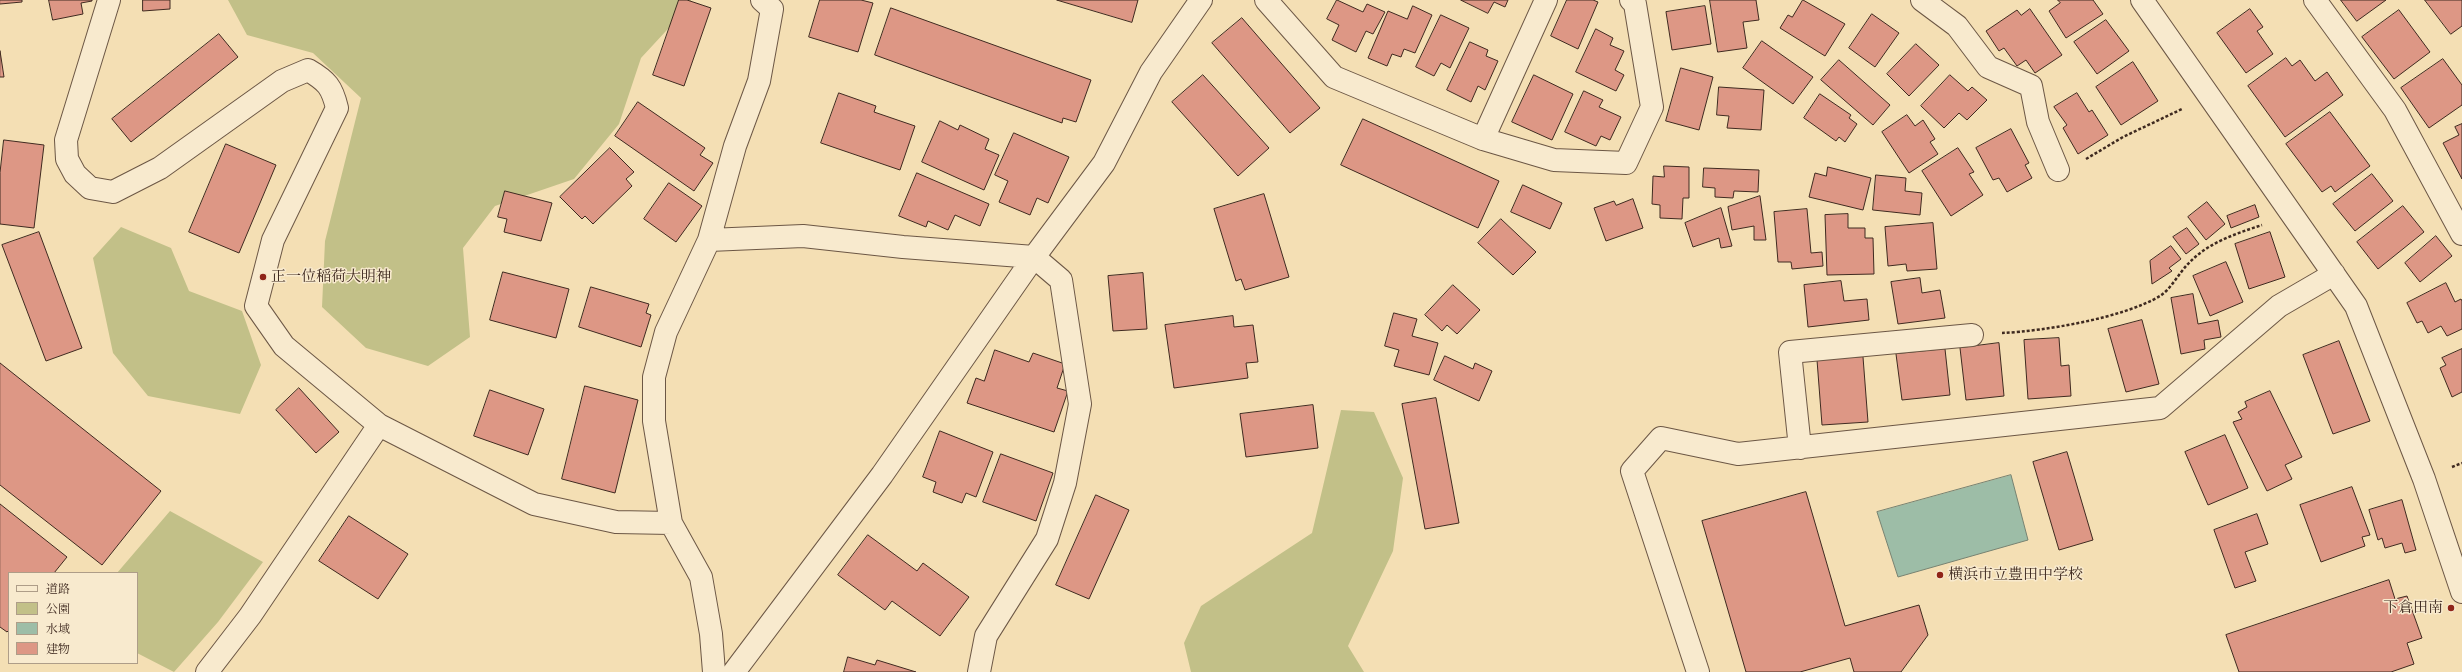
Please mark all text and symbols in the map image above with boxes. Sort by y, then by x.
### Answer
place label: 正一位稲荷大明神 [271,268,391,286]
marker: 正一位稲荷大明神 [258,272,268,282]
place label: 横浜市立豊田中学校 [1948,566,2083,584]
marker: 横浜市立豊田中学校 [1935,570,1945,580]
legend [8,572,138,664]
text: 道路 [46,582,70,597]
place label: 下倉田南 [2383,599,2443,617]
text: 公園 [46,602,70,617]
marker: 下倉田南 [2446,603,2456,613]
text: 水域 [46,622,70,637]
text: 建物 [46,642,70,657]

